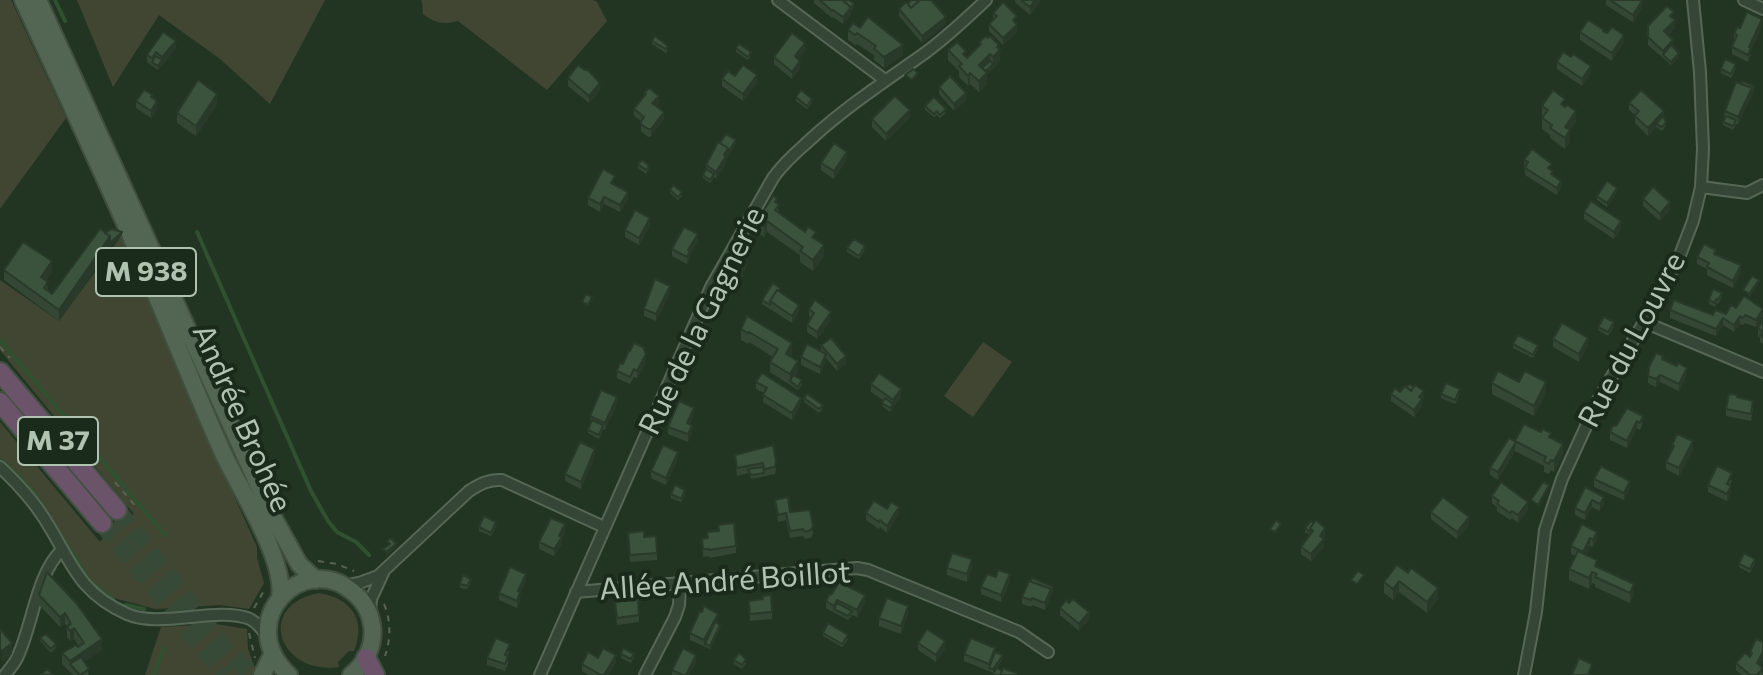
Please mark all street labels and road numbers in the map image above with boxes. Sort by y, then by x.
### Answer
street label: Rue de la Gagnerie [631,201,773,441]
street label: Rue du Louvre [1571,247,1693,433]
road number: M 938 [96,248,196,296]
street label: Andrée Brohée [185,319,299,517]
road number: M 37 [18,417,98,465]
street label: Allée André Boillot [598,554,852,608]

